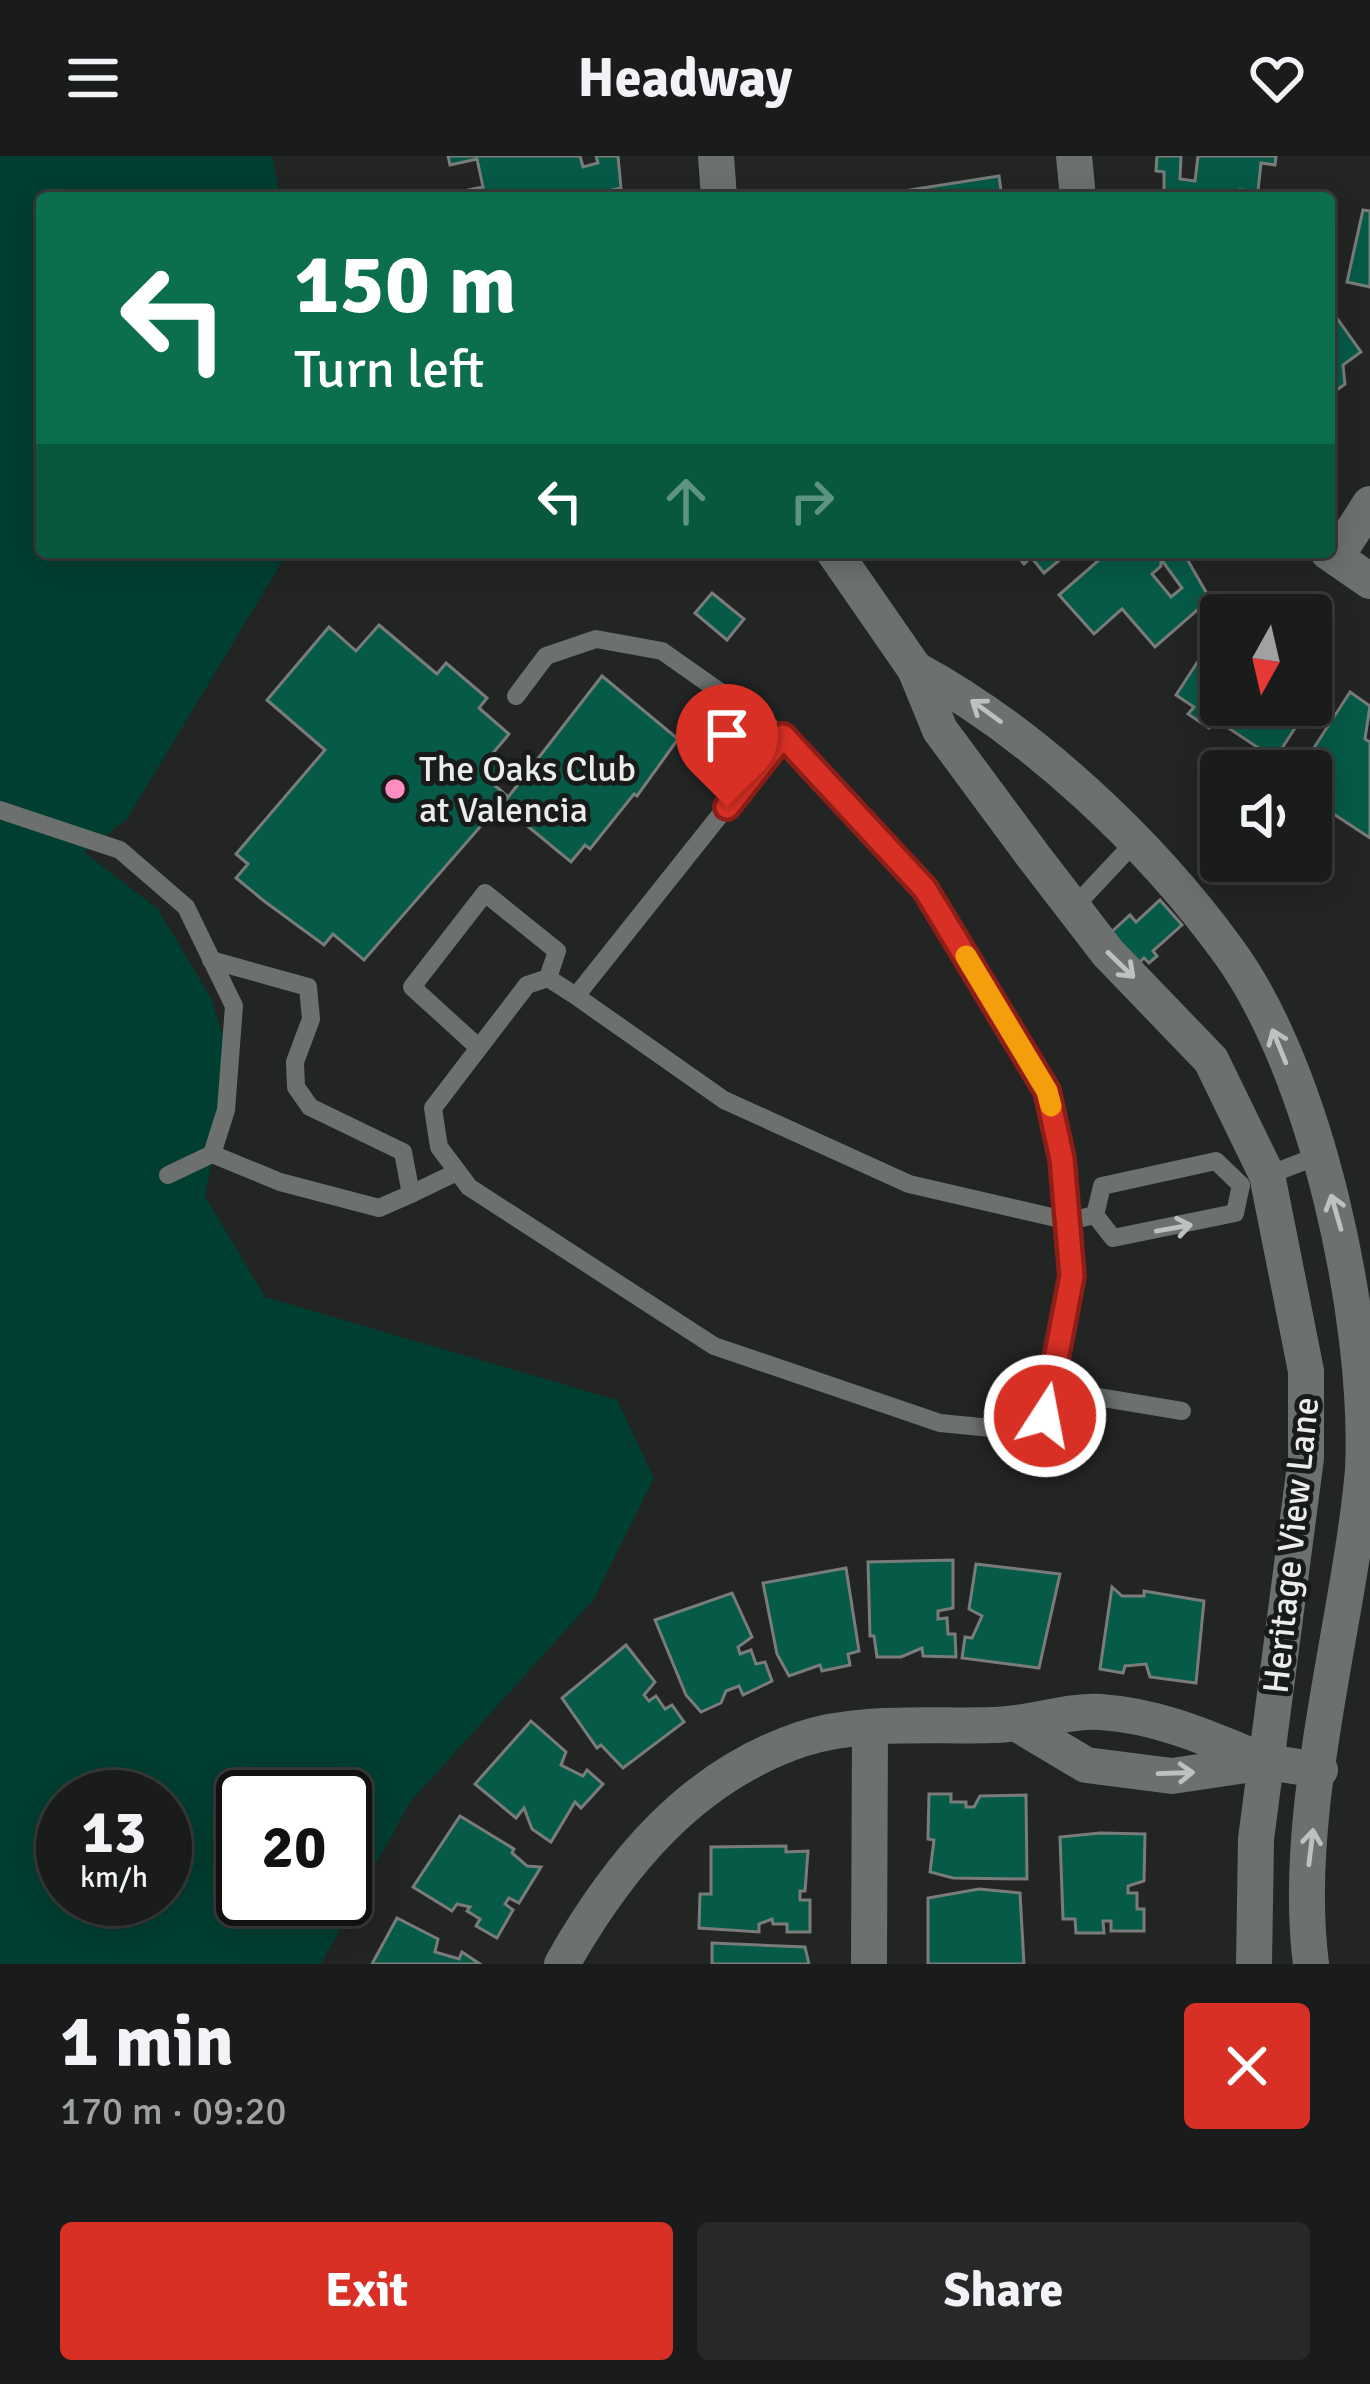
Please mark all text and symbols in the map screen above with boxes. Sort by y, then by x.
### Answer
icon: menu [60,45,126,111]
text: Headway [578,45,792,112]
icon: heart [1244,45,1310,111]
text: 150 m [294,233,516,337]
icon: left [96,240,252,396]
text: Turn left [294,336,484,403]
icon: left [527,468,593,534]
icon: ahead [653,468,719,534]
icon: right [779,468,845,534]
north arrow [1200,594,1332,726]
map controls [1200,594,1332,882]
pin [676,684,778,807]
one-way arrow [970,698,1003,724]
icon: arrive [694,702,760,768]
place label: The Oaks Club at Valencia [419,747,636,833]
button: sound [1200,750,1332,882]
marker: The Oaks Club at Valencia [382,776,408,802]
one-way arrow [1105,950,1135,978]
one-way arrow [1267,1028,1288,1065]
one-way arrow [1324,1194,1346,1232]
one-way arrow [1154,1215,1193,1238]
position arrow [982,1353,1108,1479]
street label: Heritage View Lane [1254,1395,1329,1696]
one-way arrow [1156,1761,1195,1784]
speed limit sign: 20 [216,1770,372,1926]
text: 13 [82,1796,146,1870]
one-way arrow [1300,1828,1322,1867]
text: km/h [80,1859,148,1896]
text: 1 min [60,1997,234,2086]
button: close [1184,2003,1310,2129]
text: 170 m · 09:20 [60,2087,287,2135]
button: Exit [60,2222,673,2360]
button: Share [697,2222,1310,2360]

